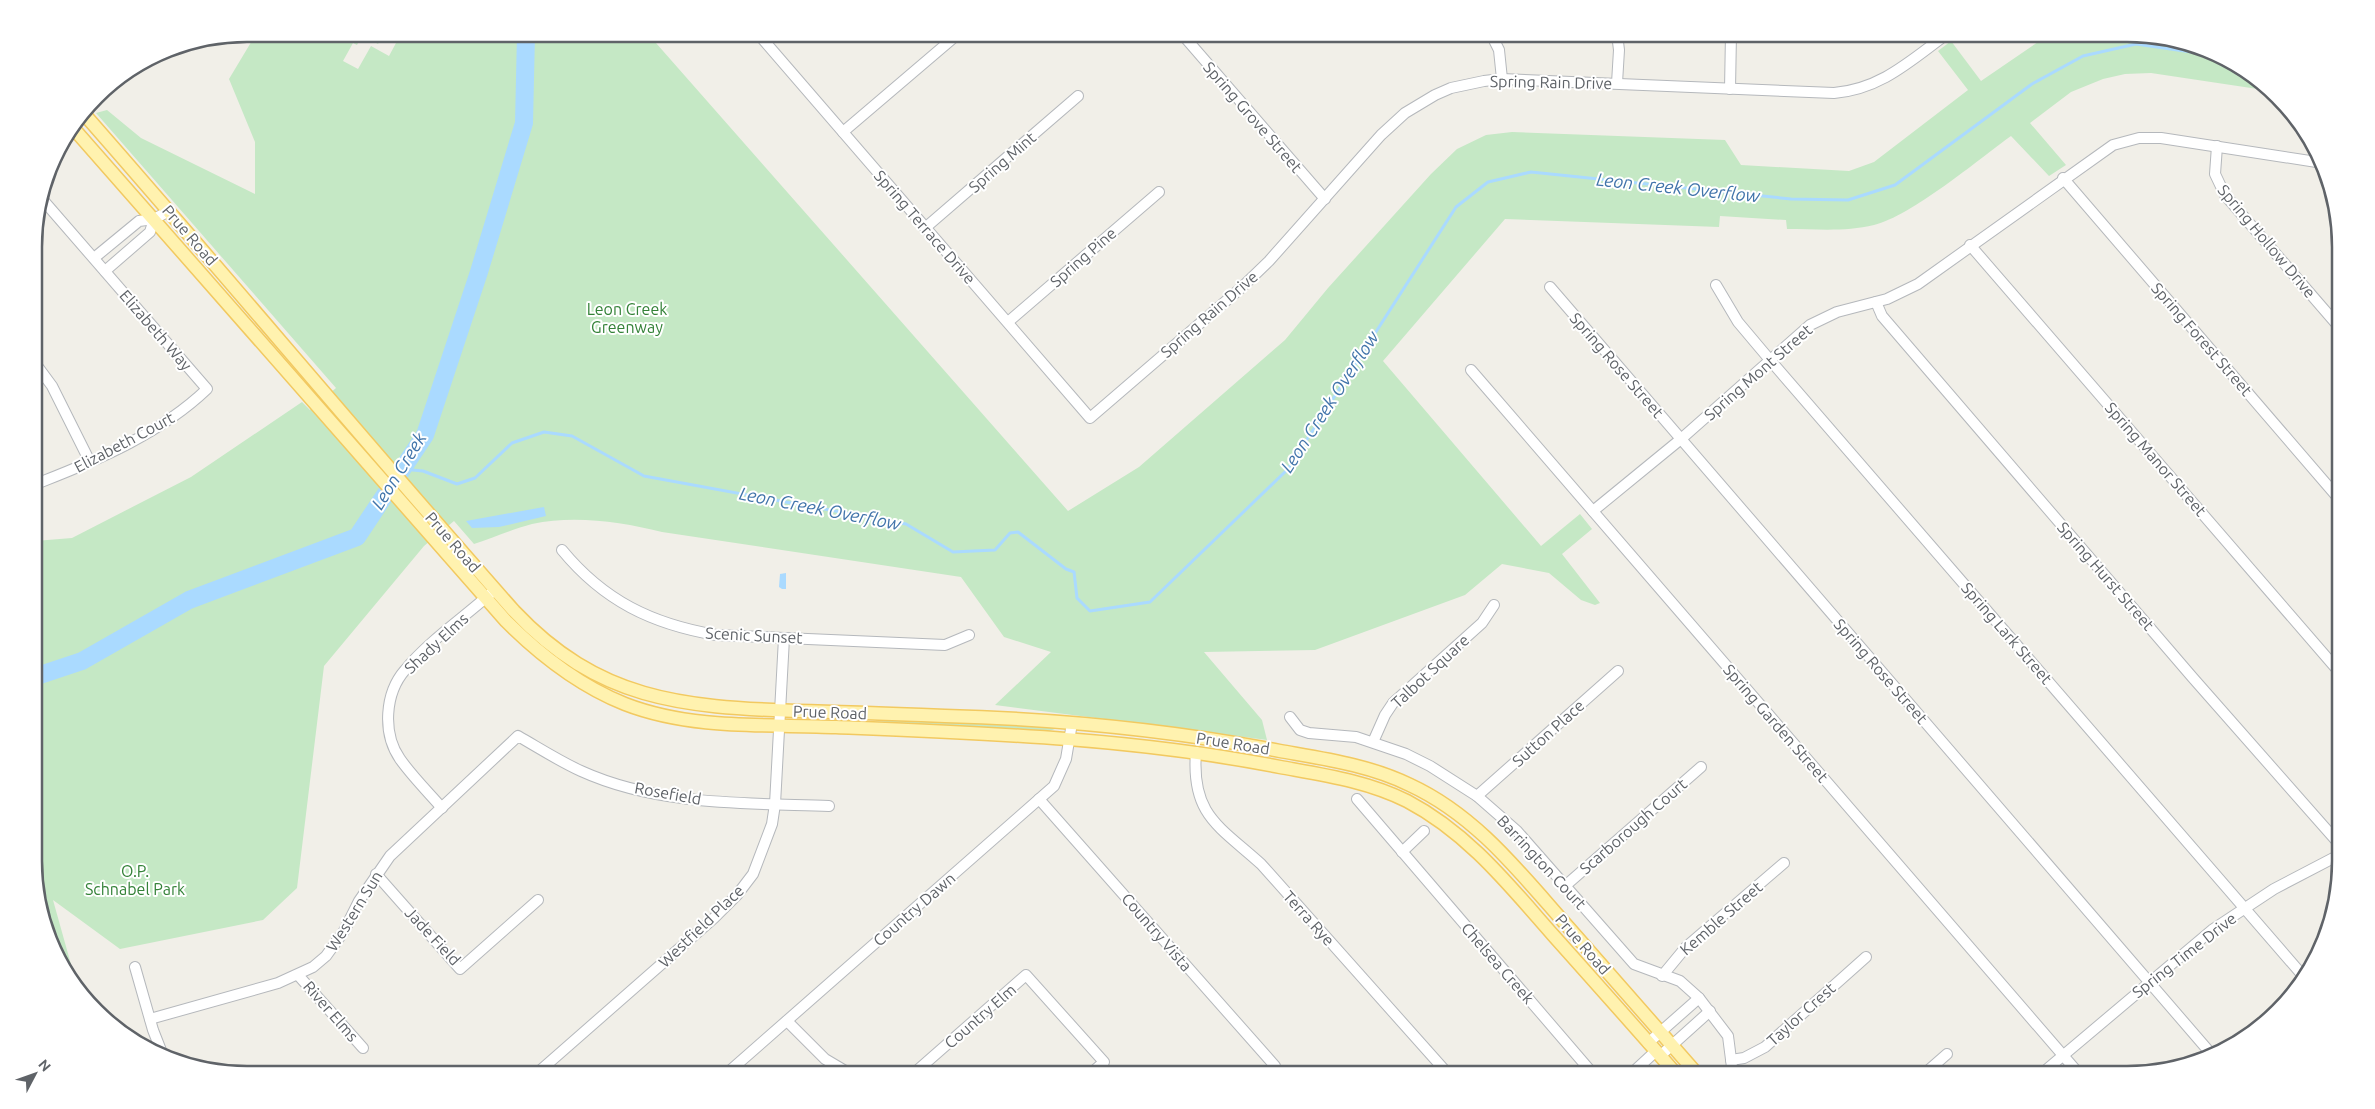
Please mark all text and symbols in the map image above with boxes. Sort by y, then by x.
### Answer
street label: Spring Grove Street [1200,58,1306,177]
street label: Spring Rain Drive [1490,72,1612,92]
street label: Spring Mint [965,128,1040,196]
street label: Spring Terrace Drive [871,166,979,288]
water label: Leon Creek Overflow [1595,168,1762,207]
street label: Spring Hollow Drive [2215,181,2319,301]
street label: Prue Road [159,201,221,269]
street label: Spring Pine [1046,224,1120,290]
street label: Spring Rain Drive [1157,267,1261,361]
street label: Spring Forest Street [2148,279,2256,400]
street label: Elizabeth Way [116,286,196,374]
park label: Leon Creek Greenway [587,300,667,336]
street label: Spring Rose Street [1567,309,1668,422]
street label: Spring Mont Street [1700,320,1816,424]
water label: Leon Creek Overflow [1276,326,1384,476]
street label: Spring Manor Street [2102,398,2211,520]
street label: Elizabeth Court [71,408,178,476]
water label: Leon Creek [367,428,430,513]
water label: Leon Creek Overflow [738,483,904,535]
street label: Prue Road [422,508,484,576]
street label: Spring Hurst Street [2054,518,2158,634]
street label: Spring Lark Street [1958,579,2056,688]
street label: Shady Elms [400,609,472,677]
street label: Spring Rose Street [1831,615,1932,728]
street label: Scenic Sunset [705,623,804,647]
street label: Talbot Square [1388,631,1472,711]
street label: Spring Garden Street [1720,660,1833,786]
street label: Sutton Place [1508,696,1588,770]
street label: Prue Road [793,702,867,722]
street label: Prue Road [1195,728,1271,758]
street label: Scarborough Court [1576,774,1691,877]
street label: Rosefield [633,778,703,808]
street label: Barrington Court [1494,811,1591,913]
park label: O.P. Schnabel Park [85,862,185,898]
street label: Western Sun [322,868,386,954]
street label: Country Dawn [869,869,959,949]
street label: Kemble Street [1676,877,1766,959]
street label: Westfield Place [655,881,747,971]
street label: Terra Rye [1280,887,1338,949]
street label: Country Vista [1118,889,1196,975]
street label: Jade Field [402,903,464,969]
street label: Spring Time Drive [2128,909,2240,1001]
street label: Prue Road [1552,910,1614,978]
street label: Chelsea Creek [1458,919,1538,1007]
street label: River Elms [300,977,362,1045]
street label: Taylor Crest [1763,978,1839,1049]
street label: Country Elm [941,980,1019,1052]
north arrow [10,1049,60,1099]
text: N [35,1056,54,1075]

